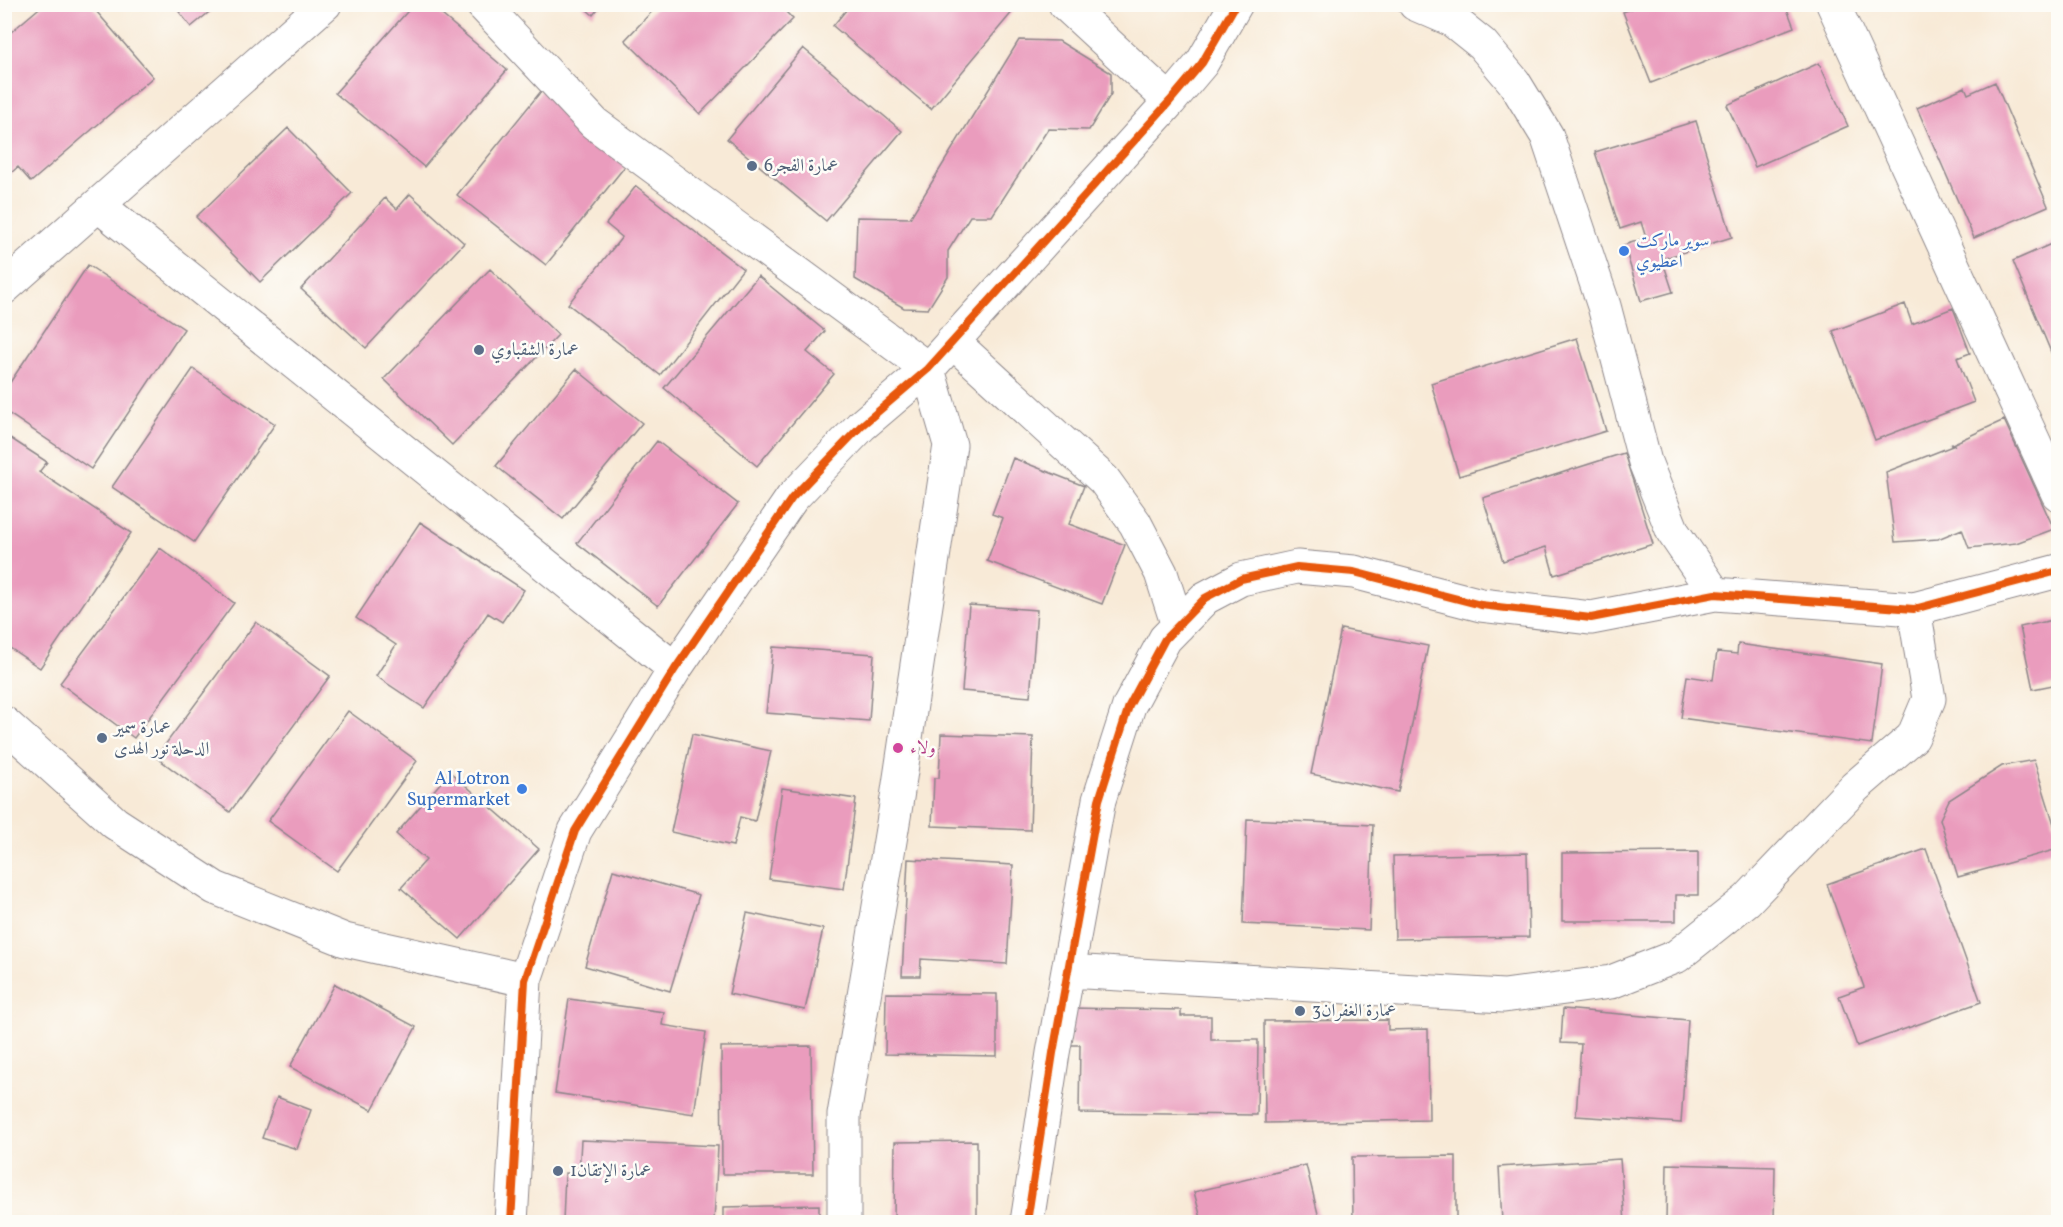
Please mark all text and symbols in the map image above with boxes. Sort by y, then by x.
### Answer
place label: عمارة الفجر6 [764,154,838,179]
marker: عمارة الفجر6 [745,159,759,173]
place label: سوير ماركت اعطيوي [1636,229,1710,276]
marker: سوير ماركت اعطيوي [1617,244,1631,258]
place label: عمارة الشقباوي [491,338,579,364]
marker: عمارة الشقباوي [472,343,486,357]
place label: عمارة سمير الدحلة نور الهدى [112,716,209,762]
marker: عمارة سمير الدحلة نور الهدى [95,731,109,745]
place label: ولاء [910,736,936,761]
marker: ولاء [891,741,905,755]
place label: Al Lotron Supermarket [407,767,510,813]
marker: Al Lotron Supermarket [515,782,529,796]
place label: عمارة الغفران3 [1312,999,1396,1024]
marker: عمارة الغفران3 [1293,1004,1307,1018]
place label: عمارة الإتقان1 [570,1159,651,1184]
marker: عمارة الإتقان1 [551,1164,565,1178]

